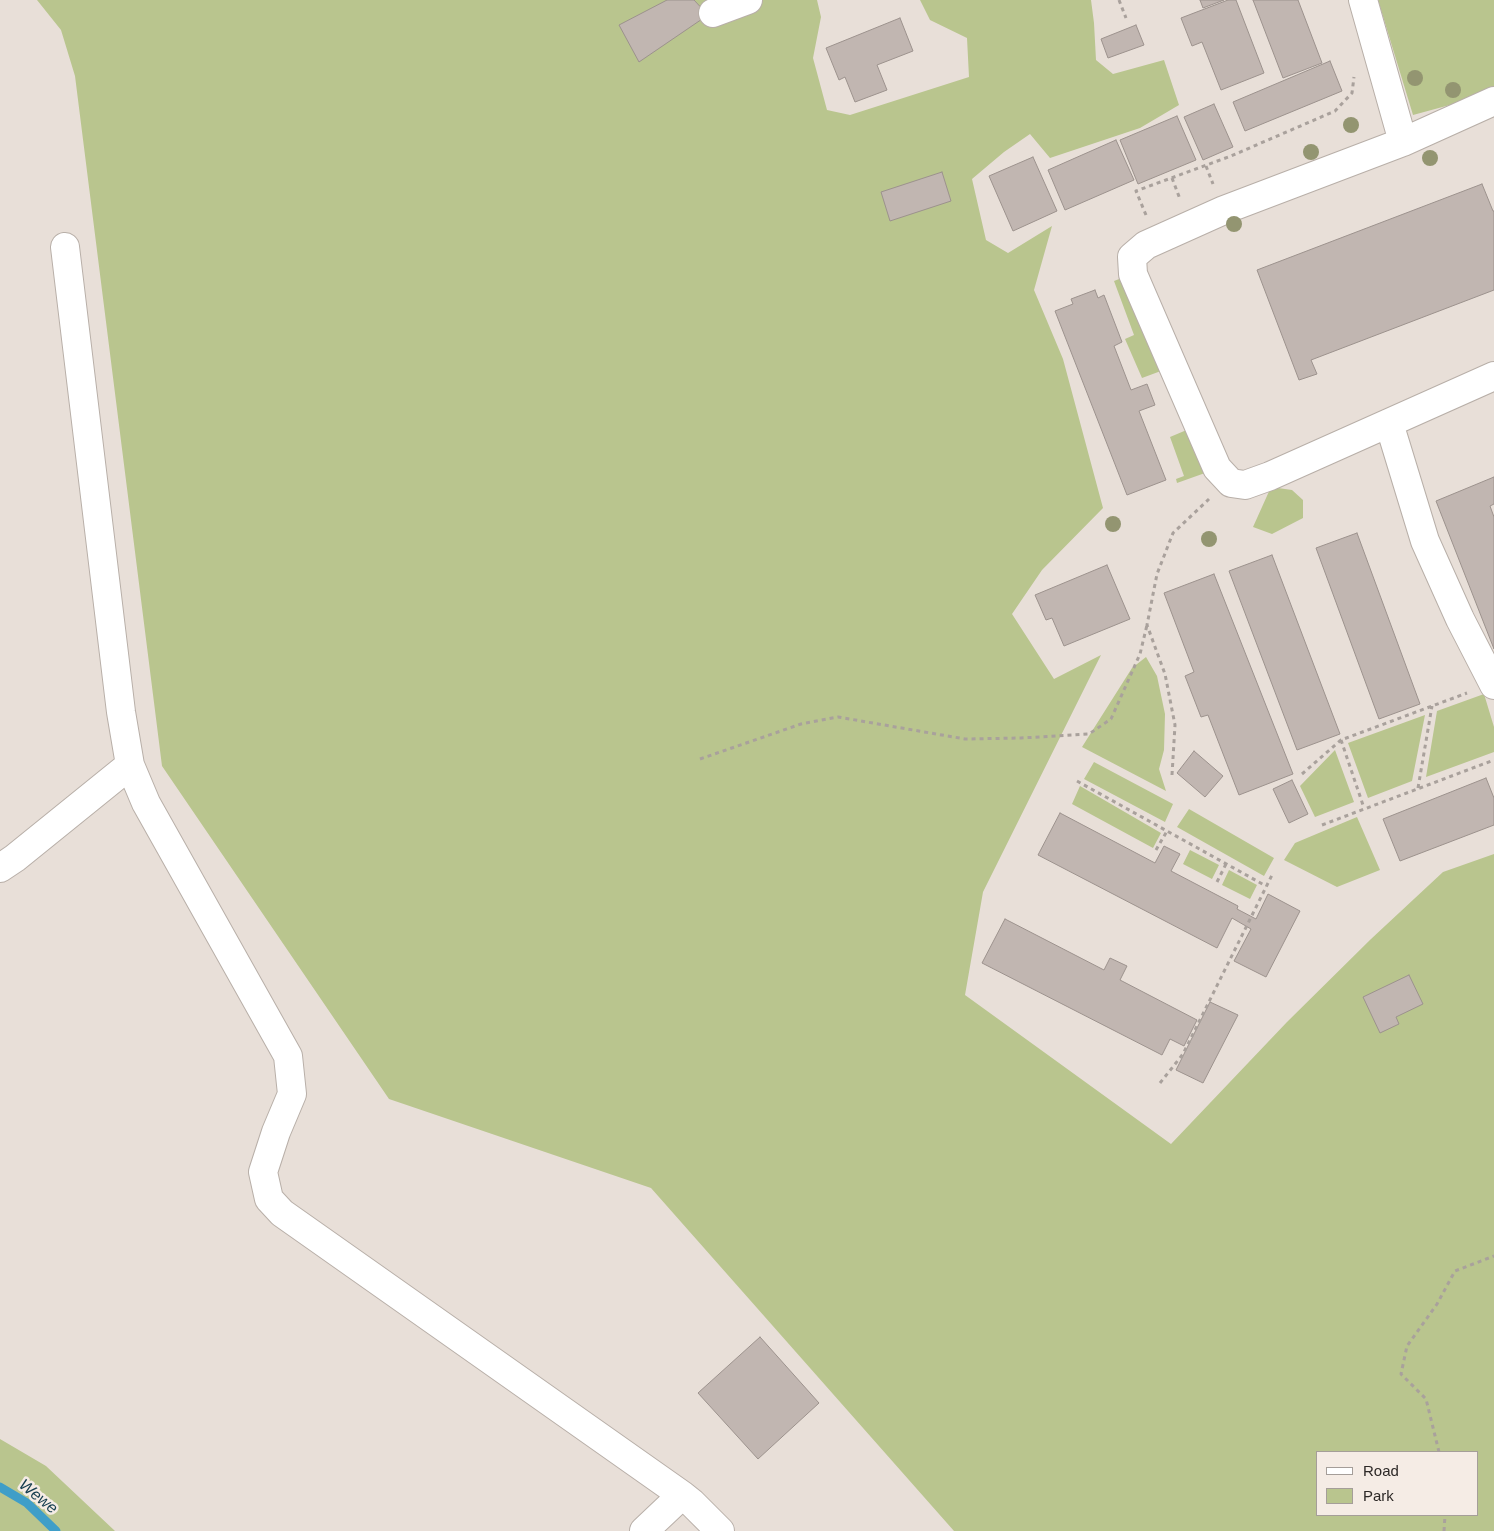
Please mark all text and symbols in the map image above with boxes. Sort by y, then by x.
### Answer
legend [1316,1451,1479,1516]
text: Road [1363,1462,1399,1479]
water label: Wewe [15,1476,61,1518]
text: Park [1363,1487,1394,1504]

